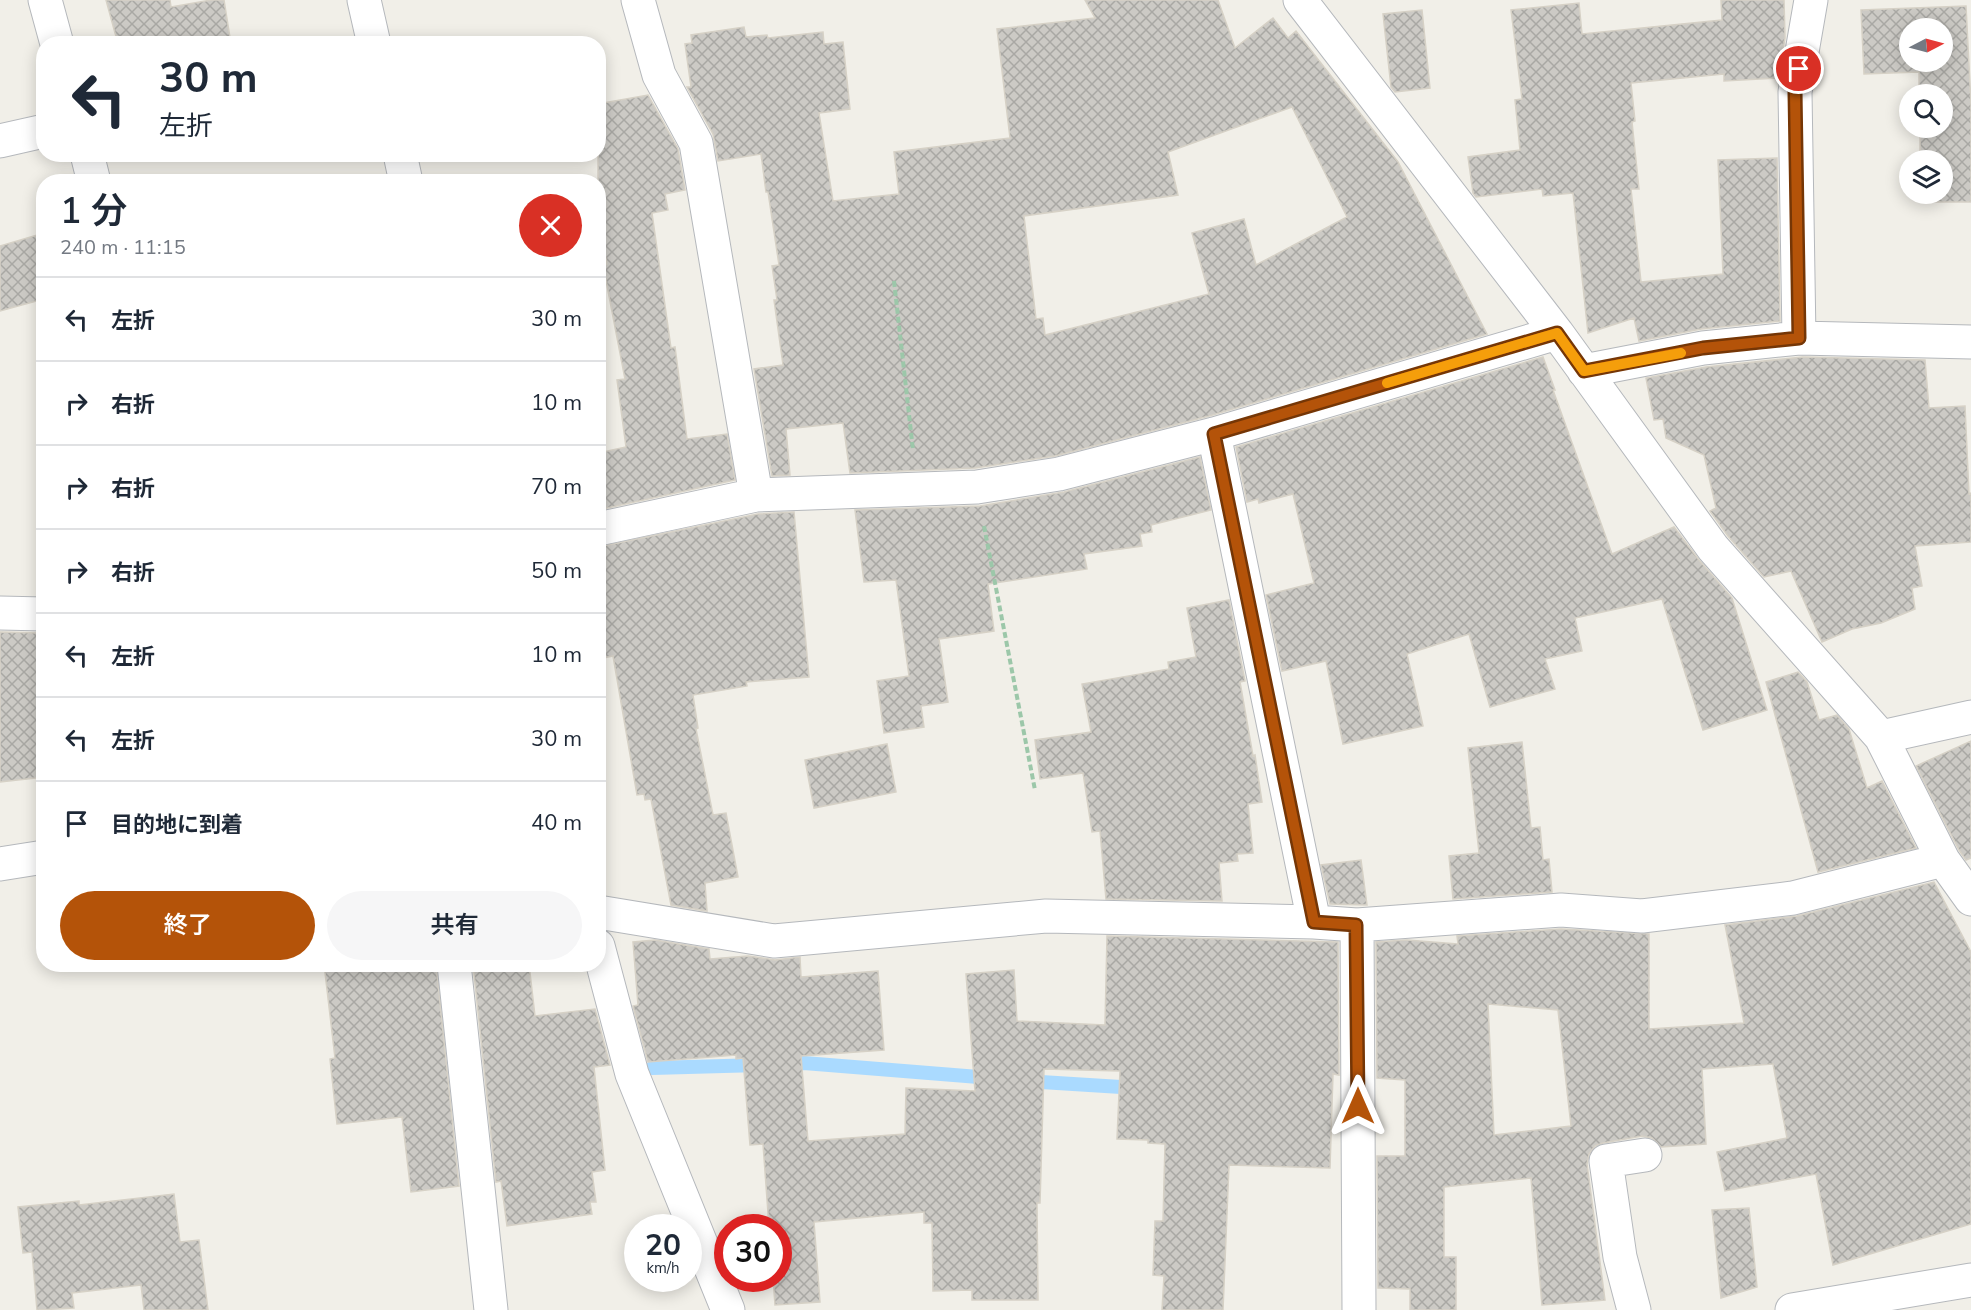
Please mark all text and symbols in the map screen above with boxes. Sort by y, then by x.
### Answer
north arrow [1899,18,1953,72]
map controls [1899,18,1953,204]
pin [1773,43,1824,94]
text: 30 m [159,50,258,107]
icon: arrive [1782,52,1815,85]
icon: left [60,60,138,138]
button: search [1899,84,1953,138]
text: 左折 [159,108,213,145]
button: layers [1899,150,1953,204]
text: 1 分 [60,187,127,236]
button: close [519,194,582,257]
text: 240 m · 11:15 [60,234,186,261]
icon: left [60,303,93,336]
text: 30 m [531,304,582,334]
text: 左折 [111,306,155,336]
icon: right [60,387,93,420]
text: 10 m [531,388,582,418]
text: 右折 [111,390,155,420]
icon: right [60,471,93,504]
text: 70 m [531,472,582,502]
text: 右折 [111,474,155,504]
icon: right [60,555,93,588]
text: 50 m [531,556,582,586]
text: 右折 [111,558,155,588]
icon: left [60,639,93,672]
text: 10 m [531,640,582,670]
text: 左折 [111,642,155,672]
icon: left [60,723,93,756]
text: 30 m [531,724,582,754]
text: 左折 [111,726,155,756]
icon: arrive [60,807,93,840]
text: 40 m [531,808,582,838]
text: 目的地に到着 [111,810,243,840]
button: 終了 [60,891,315,960]
button: 共有 [327,891,582,960]
position arrow [1326,1074,1390,1138]
speed limit sign: 30 [714,1214,792,1292]
text: 20 [645,1225,681,1266]
text: km/h [646,1258,680,1278]

